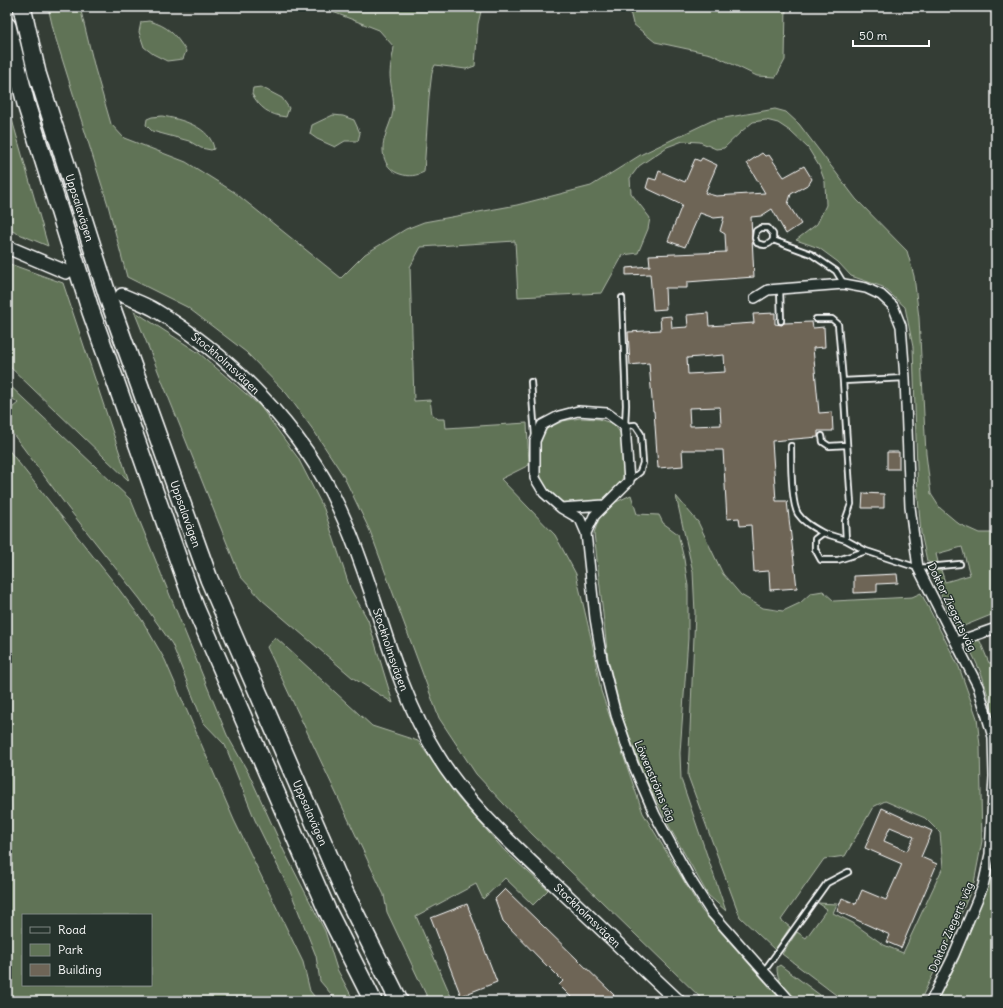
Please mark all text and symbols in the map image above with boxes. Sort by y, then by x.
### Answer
scale bar [853,22,929,48]
text: 50 m [859,28,888,43]
street label: Uppsalavägen [62,172,97,243]
street label: Stockholmsvägen [188,329,263,397]
street label: Uppsalavägen [167,479,204,549]
street label: Doktor Ziegerts väg [924,560,980,654]
street label: Stockholmsvägen [370,606,411,693]
street label: Löwenströms väg [632,738,678,824]
street label: Uppsalavägen [290,778,331,848]
street label: Doktor Ziegerts väg [926,880,976,974]
street label: Stockholmsvägen [551,881,624,950]
legend [22,914,152,986]
text: Road [58,922,86,937]
text: Park [58,942,83,957]
text: Building [58,962,102,977]

